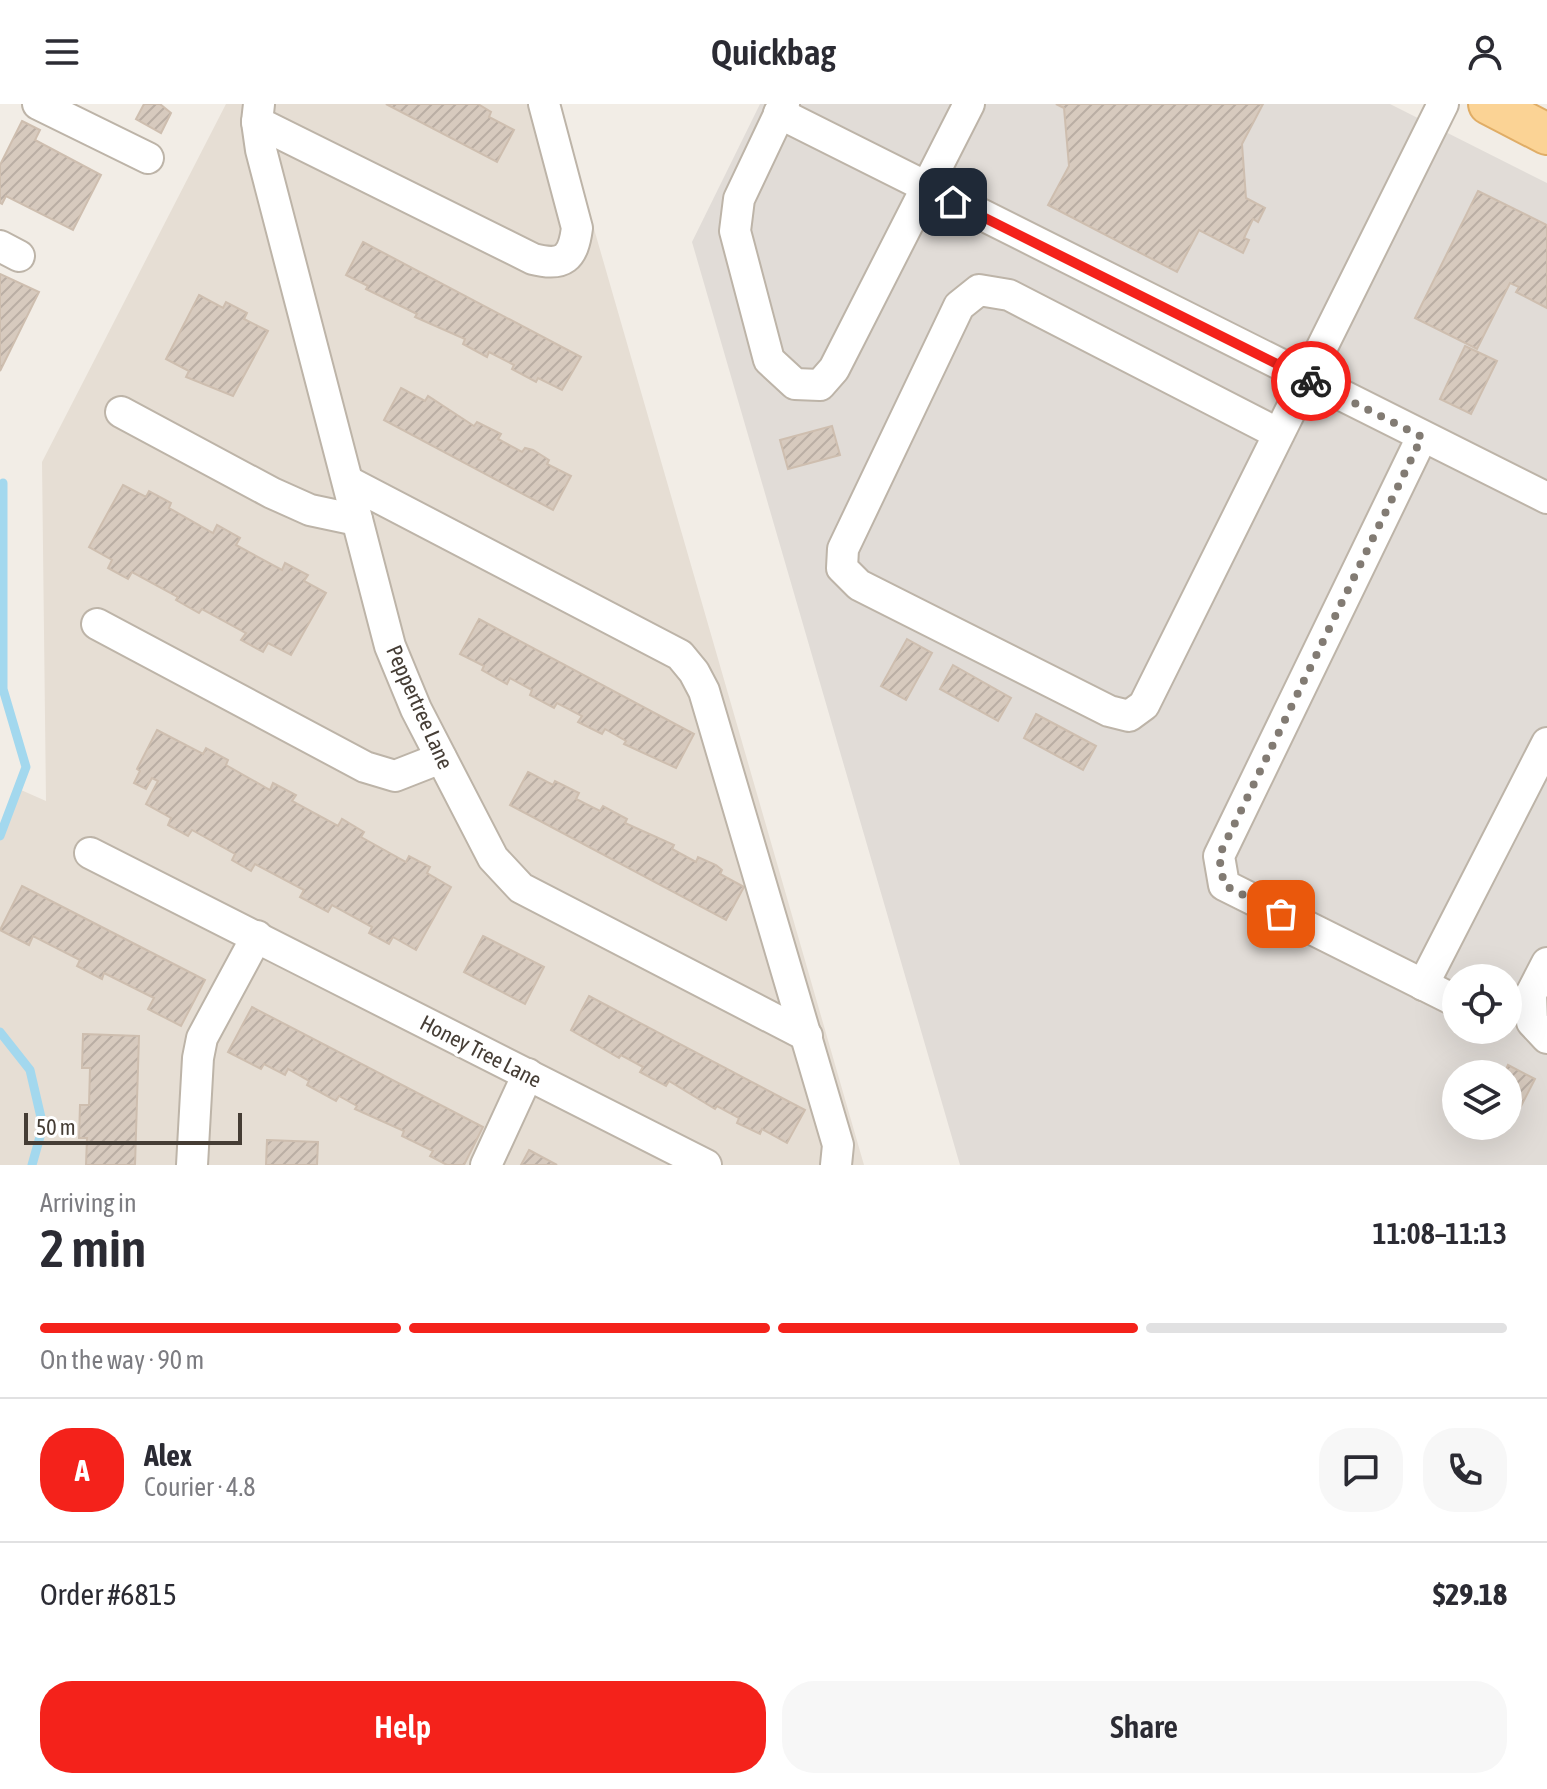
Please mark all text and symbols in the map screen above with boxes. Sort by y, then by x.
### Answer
icon: menu [40,30,84,74]
icon: person [1463,30,1507,74]
text: Quickbag [711,31,836,73]
pin [919,168,987,236]
icon: home [931,180,975,224]
courier [1271,341,1351,421]
icon: bike [1289,359,1333,403]
street label: Peppertree Lane [381,641,459,773]
pin [1247,880,1315,948]
icon: bag [1259,892,1303,936]
map controls [1442,964,1522,1140]
button: locate [1442,964,1522,1044]
street label: Honey Tree Lane [416,1009,546,1093]
button: layers [1442,1060,1522,1140]
scale bar [24,1109,242,1145]
text: 50 m [36,1114,76,1140]
text: Arriving in [40,1188,137,1218]
text: 11:08–11:13 [1372,1216,1507,1250]
text: 2 min [40,1218,146,1278]
text: On the way · 90 m [40,1345,204,1375]
button: chat [1319,1428,1403,1512]
button: phone [1423,1428,1507,1512]
text: Alex [144,1438,192,1472]
text: A [75,1453,89,1487]
text: Courier · 4.8 [144,1472,255,1502]
text: Order #6815 [40,1577,177,1611]
text: $29.18 [1433,1577,1507,1611]
button: Help [40,1681,766,1773]
button: Share [782,1681,1507,1773]

